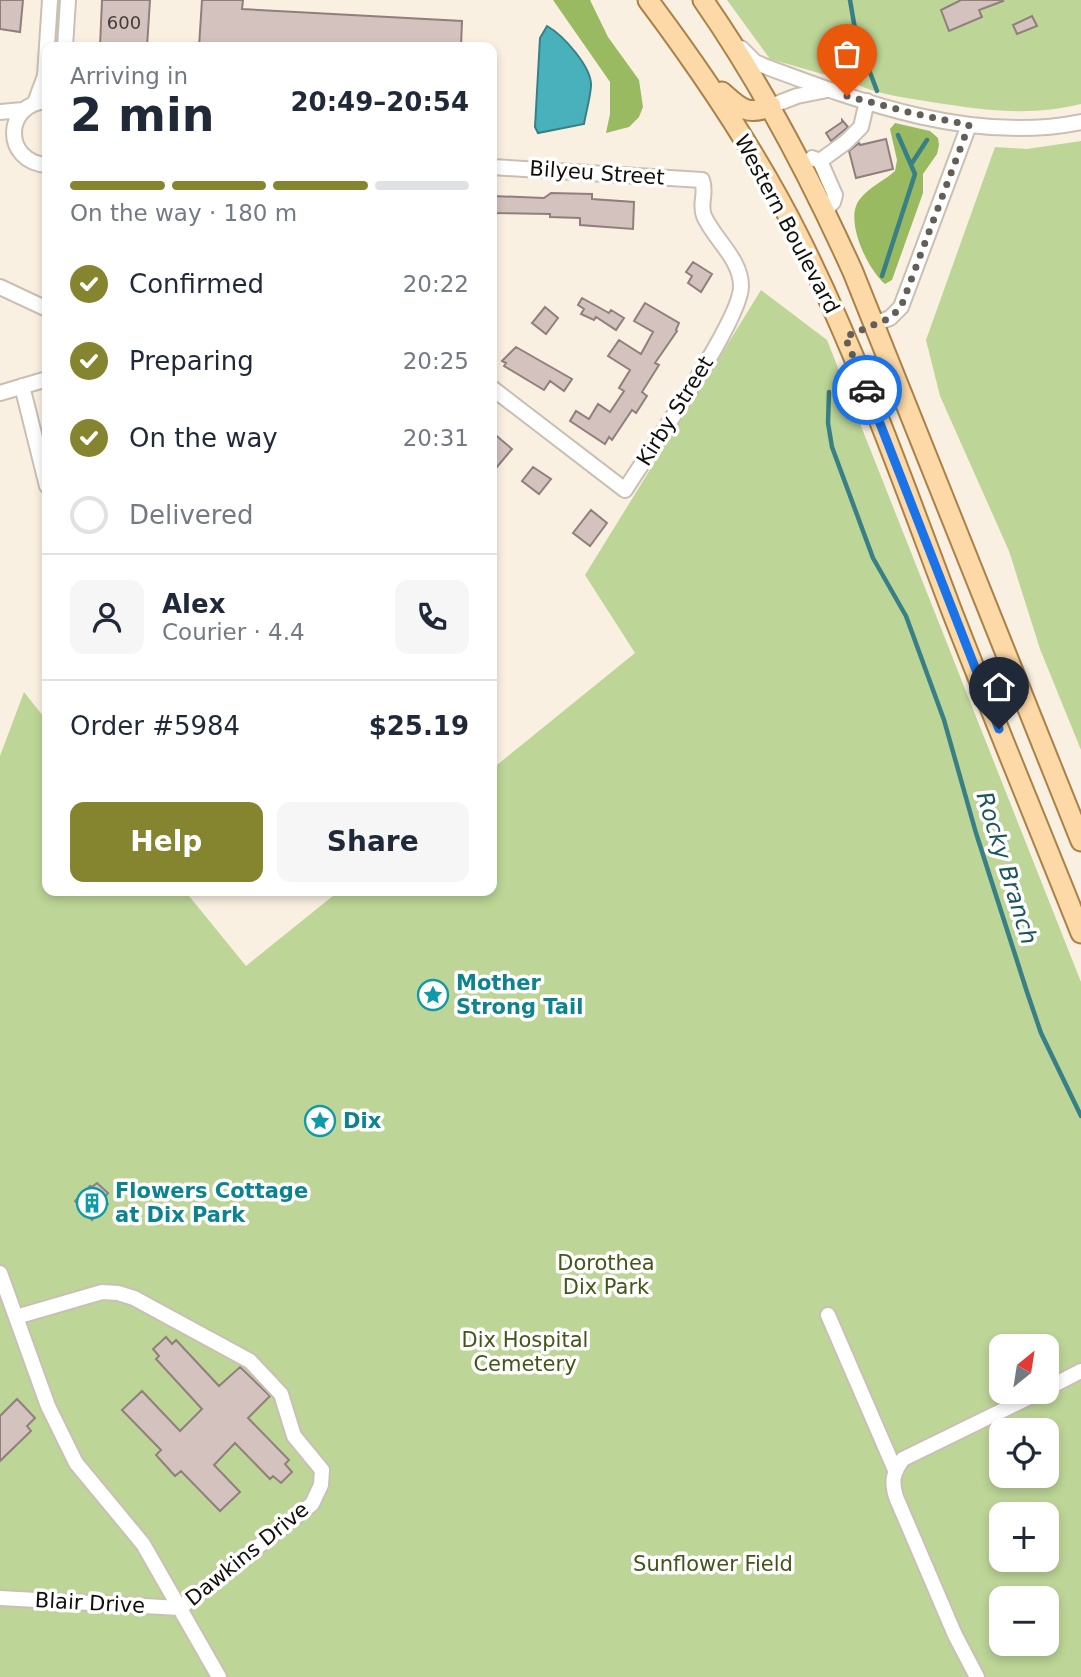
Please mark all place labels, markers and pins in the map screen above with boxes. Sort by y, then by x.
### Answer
pin [817,24,877,96]
pin [969,657,1029,729]
place label: Mother Strong Tail [456,971,583,1019]
place icon: Mother Strong Tail [416,978,450,1012]
place icon: Dix [303,1104,337,1138]
place label: Dix [343,1109,382,1133]
place label: Flowers Cottage at Dix Park [115,1179,308,1227]
building icon: Flowers Cottage at Dix Park [75,1186,109,1220]

